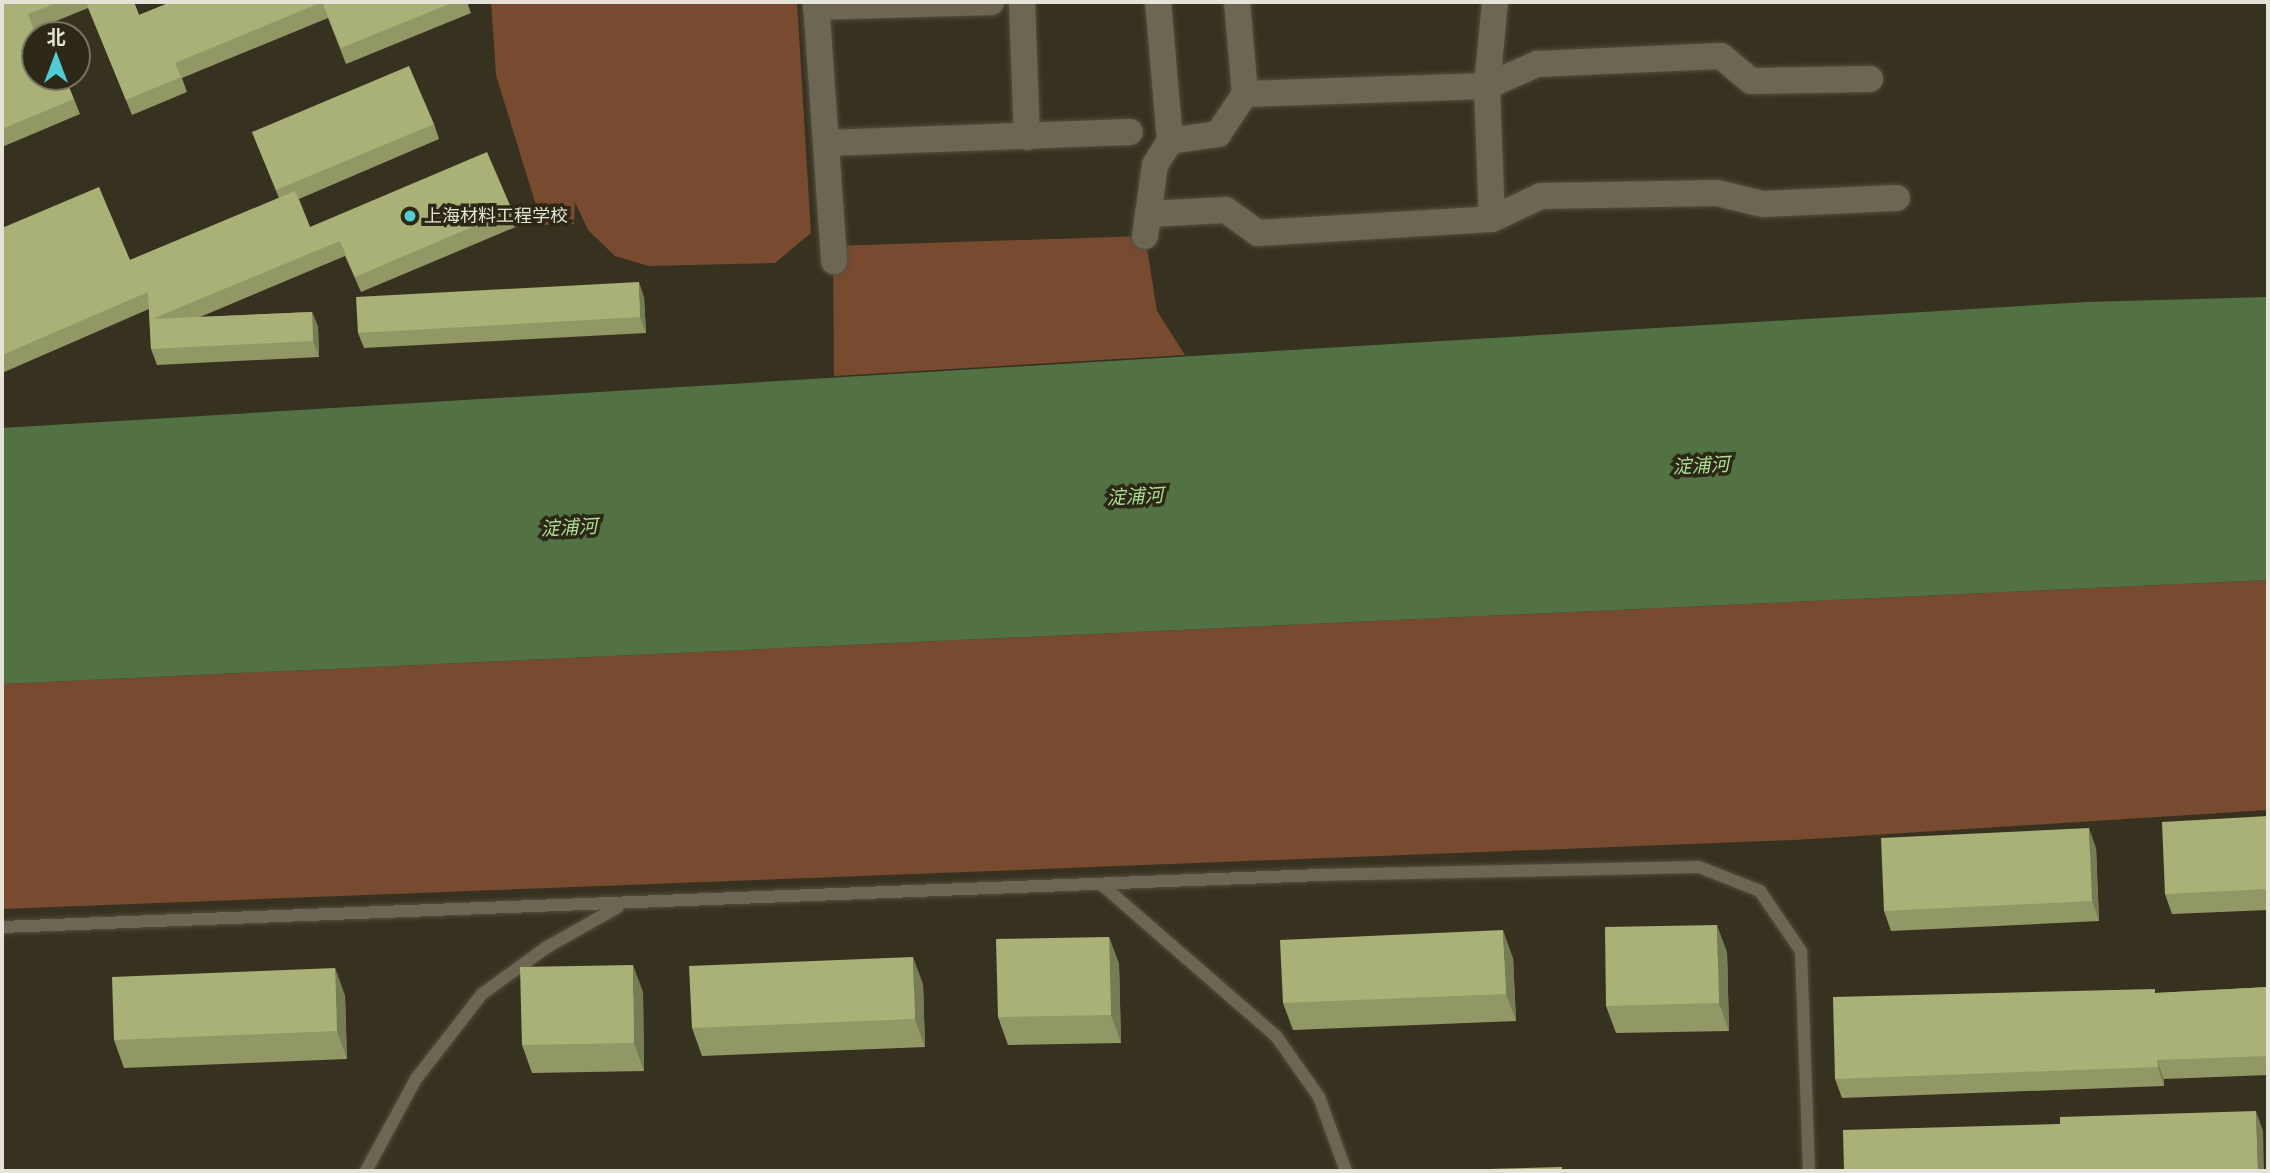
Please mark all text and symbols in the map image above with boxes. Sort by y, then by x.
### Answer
north arrow [21,21,91,91]
text: 北 [46,24,66,50]
place label: 上海材料工程学校 [424,205,568,227]
marker: 上海材料工程学校 [402,208,418,224]
water label: 淀浦河 [1672,453,1730,479]
water label: 淀浦河 [1106,484,1164,510]
water label: 淀浦河 [540,515,598,541]

